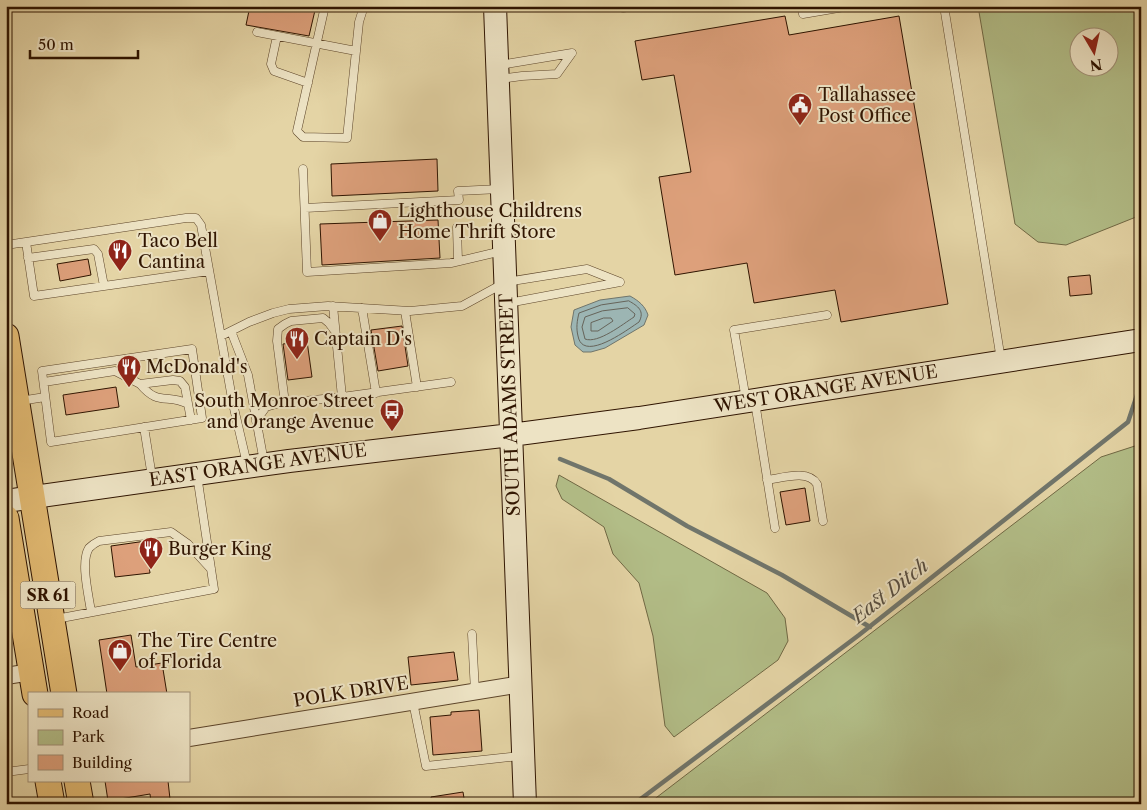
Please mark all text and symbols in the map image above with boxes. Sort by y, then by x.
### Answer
scale bar [30,28,138,60]
north arrow [1070,28,1120,78]
text: 50 m [38,35,74,54]
text: N [1089,55,1103,75]
place label: Tallahassee Post Office [818,84,916,127]
public building icon: Tallahassee Post Office [787,92,813,126]
place label: Lighthouse Childrens Home Thrift Store [398,200,582,243]
shop icon: Lighthouse Childrens Home Thrift Store [367,208,393,242]
place label: Taco Bell Cantina [138,230,218,273]
restaurant icon: Taco Bell Cantina [107,238,133,272]
street label: SOUTH ADAMS STREET [495,293,525,517]
restaurant icon: Captain D's [284,326,310,360]
place label: Captain D's [314,328,412,350]
restaurant icon: McDonald's [116,354,142,388]
place label: McDonald's [146,356,248,378]
street label: WEST ORANGE AVENUE [712,360,939,418]
place label: South Monroe Street and Orange Avenue [194,390,375,433]
bus stop icon: South Monroe Street and Orange Avenue [379,398,405,432]
street label: EAST ORANGE AVENUE [148,439,368,491]
restaurant icon: Burger King [138,536,164,570]
place label: Burger King [168,538,271,560]
water label: East Ditch [846,554,933,629]
road number: SR 61 [20,582,76,608]
place label: The Tire Centre of Florida [138,630,277,673]
shop icon: The Tire Centre of Florida [107,638,133,672]
street label: POLK DRIVE [292,672,410,712]
legend [28,692,190,782]
text: Road [72,703,109,722]
text: Park [72,727,106,746]
text: Building [72,753,132,772]

